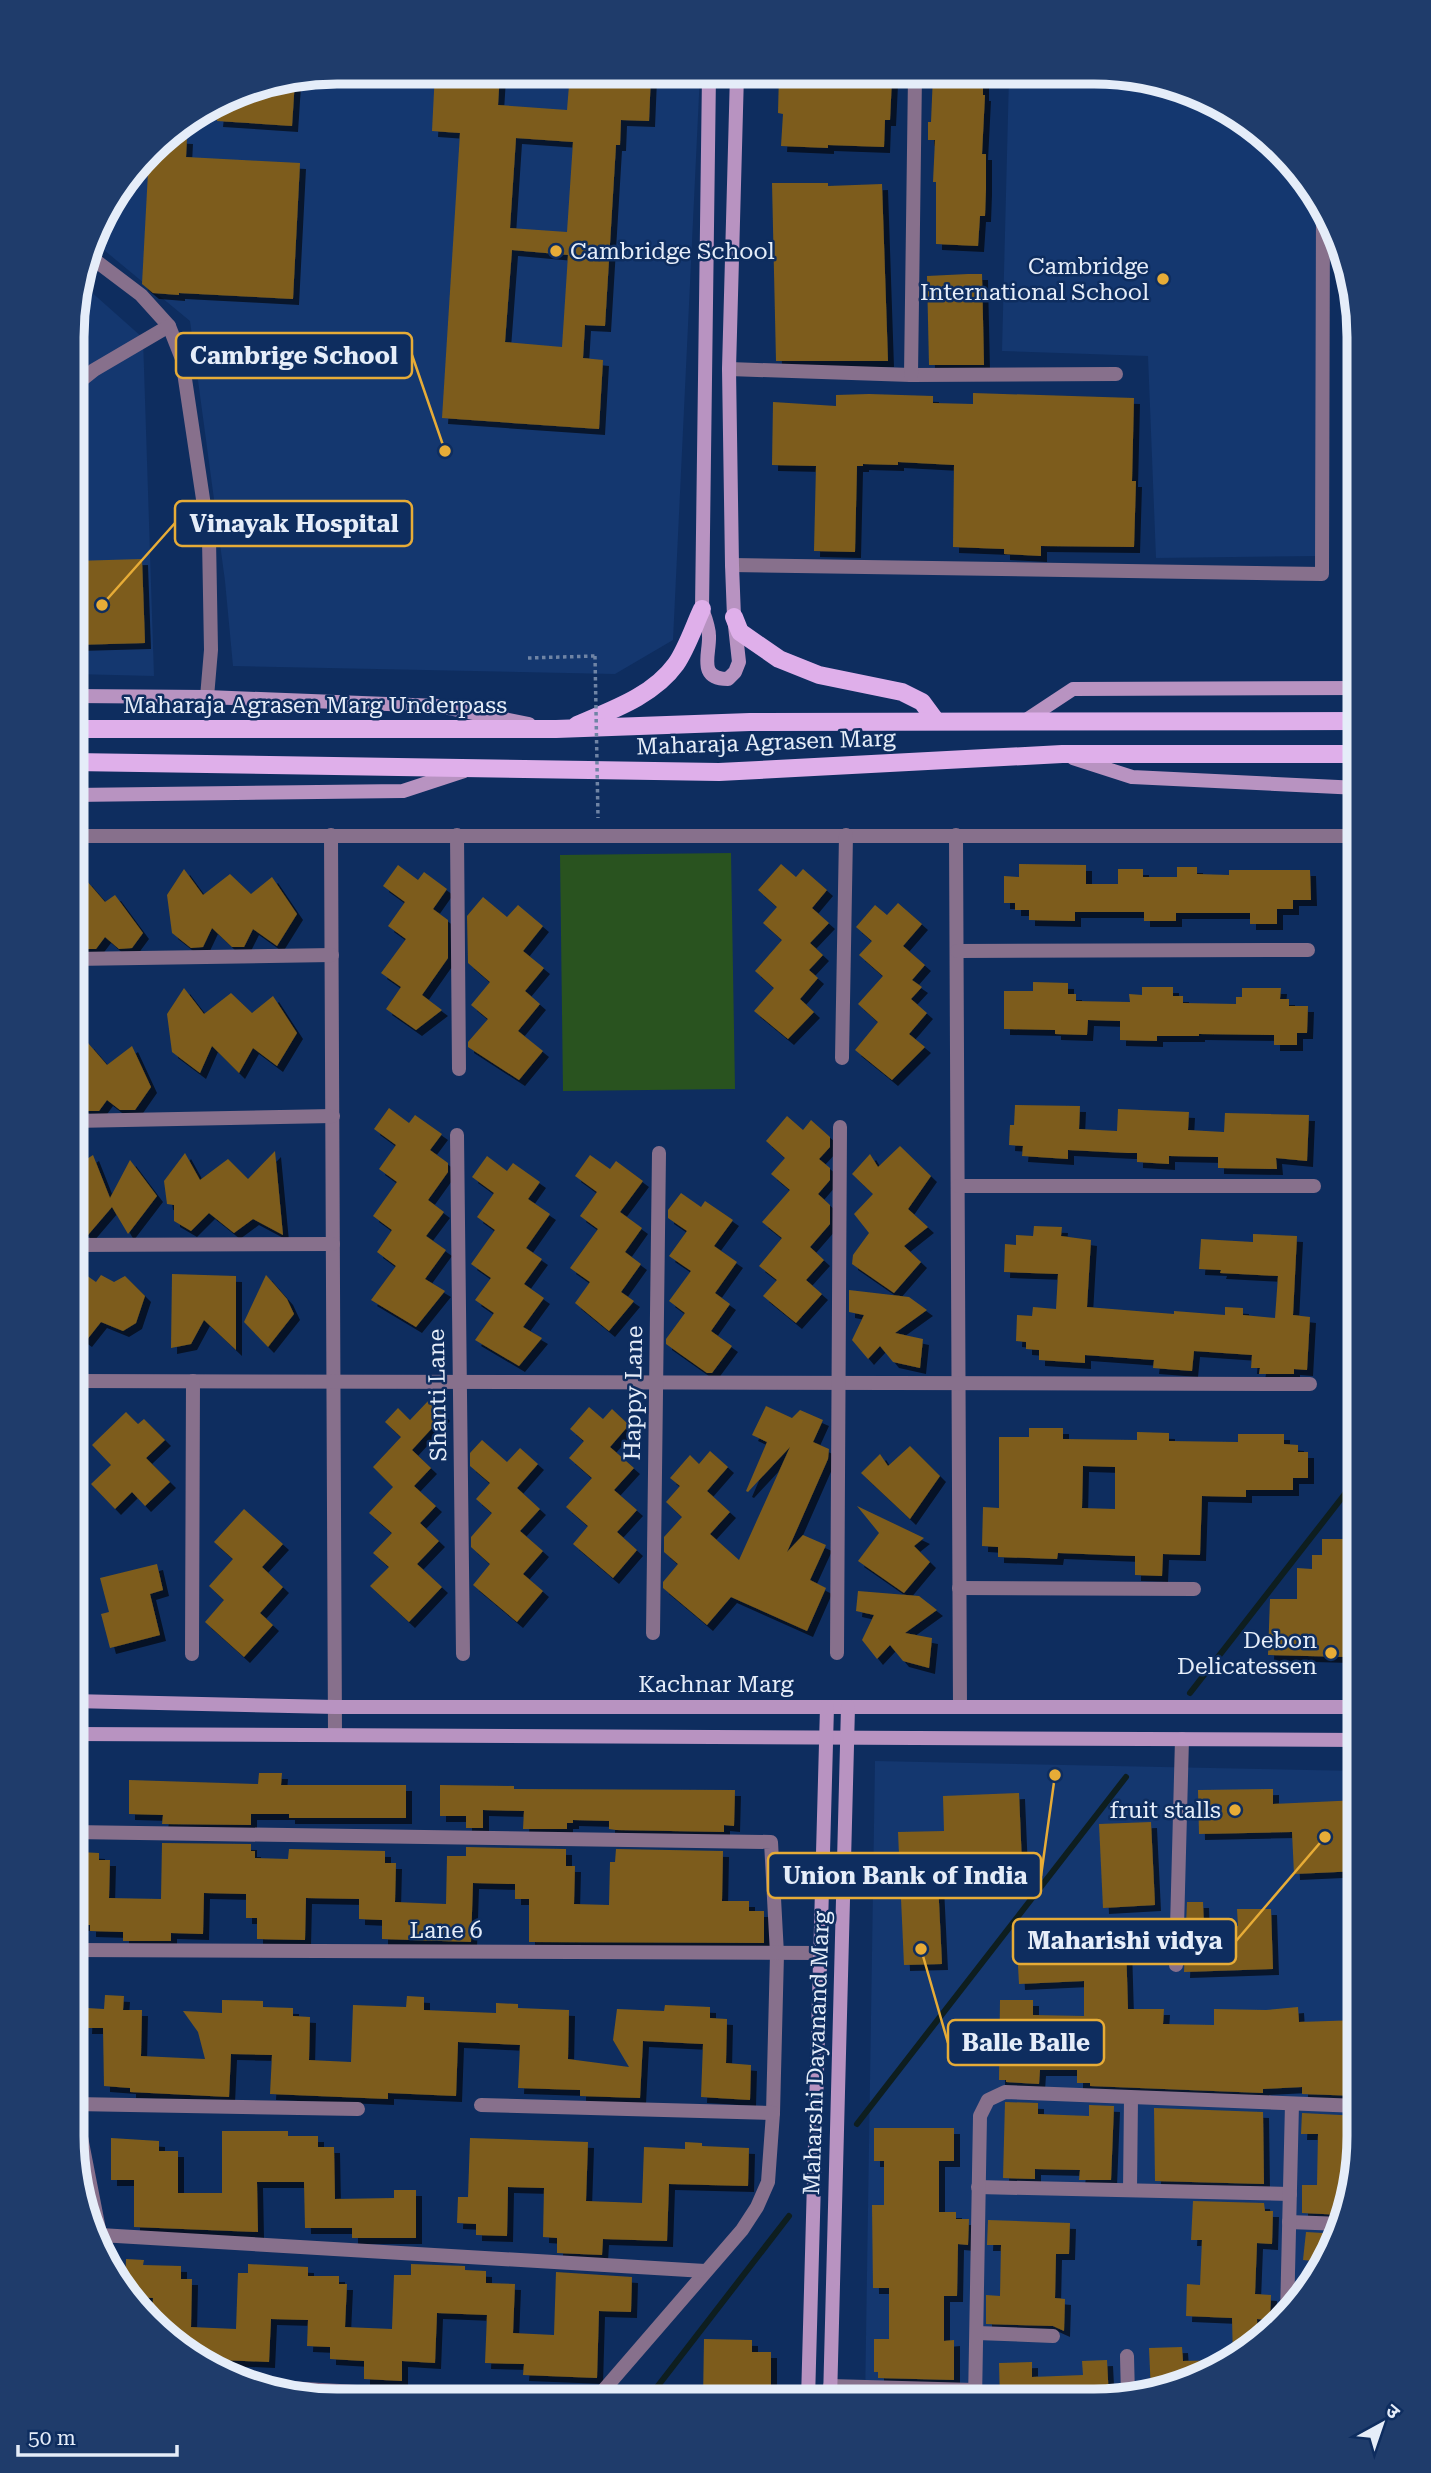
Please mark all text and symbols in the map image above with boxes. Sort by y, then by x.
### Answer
place label: Cambridge School [570,238,775,265]
marker: Cambridge School [548,243,564,259]
place label: Cambridge International School [920,253,1149,306]
marker: Cambridge International School [1155,271,1171,287]
callout: Cambrige School [176,333,412,378]
text: Cambrige School [190,342,398,370]
callout: Vinayak Hospital [175,501,412,546]
text: Vinayak Hospital [189,510,399,538]
street label: Maharaja Agrasen Marg Underpass [123,692,507,719]
street label: Maharaja Agrasen Marg [636,724,896,761]
street label: Happy Lane [619,1325,648,1461]
street label: Shanti Lane [423,1328,452,1462]
place label: Debon Delicatessen [1177,1627,1317,1680]
marker: Debon Delicatessen [1323,1645,1339,1661]
street label: Kachnar Marg [638,1671,794,1698]
place label: fruit stalls [1110,1797,1221,1824]
marker: fruit stalls [1227,1802,1243,1818]
callout: Union Bank of India [768,1853,1041,1898]
text: Union Bank of India [782,1862,1028,1890]
street label: Maharshi Dayanand Marg [798,1911,835,2195]
street label: Lane 6 [409,1917,483,1944]
callout: Maharishi vidya [1013,1919,1236,1964]
text: Maharishi vidya [1027,1927,1223,1955]
callout: Balle Balle [948,2020,1104,2065]
text: Balle Balle [962,2029,1090,2057]
north arrow [1347,2389,1417,2459]
text: उ [1381,2399,1405,2424]
scale bar [18,2414,177,2458]
text: 50 m [28,2426,76,2450]

